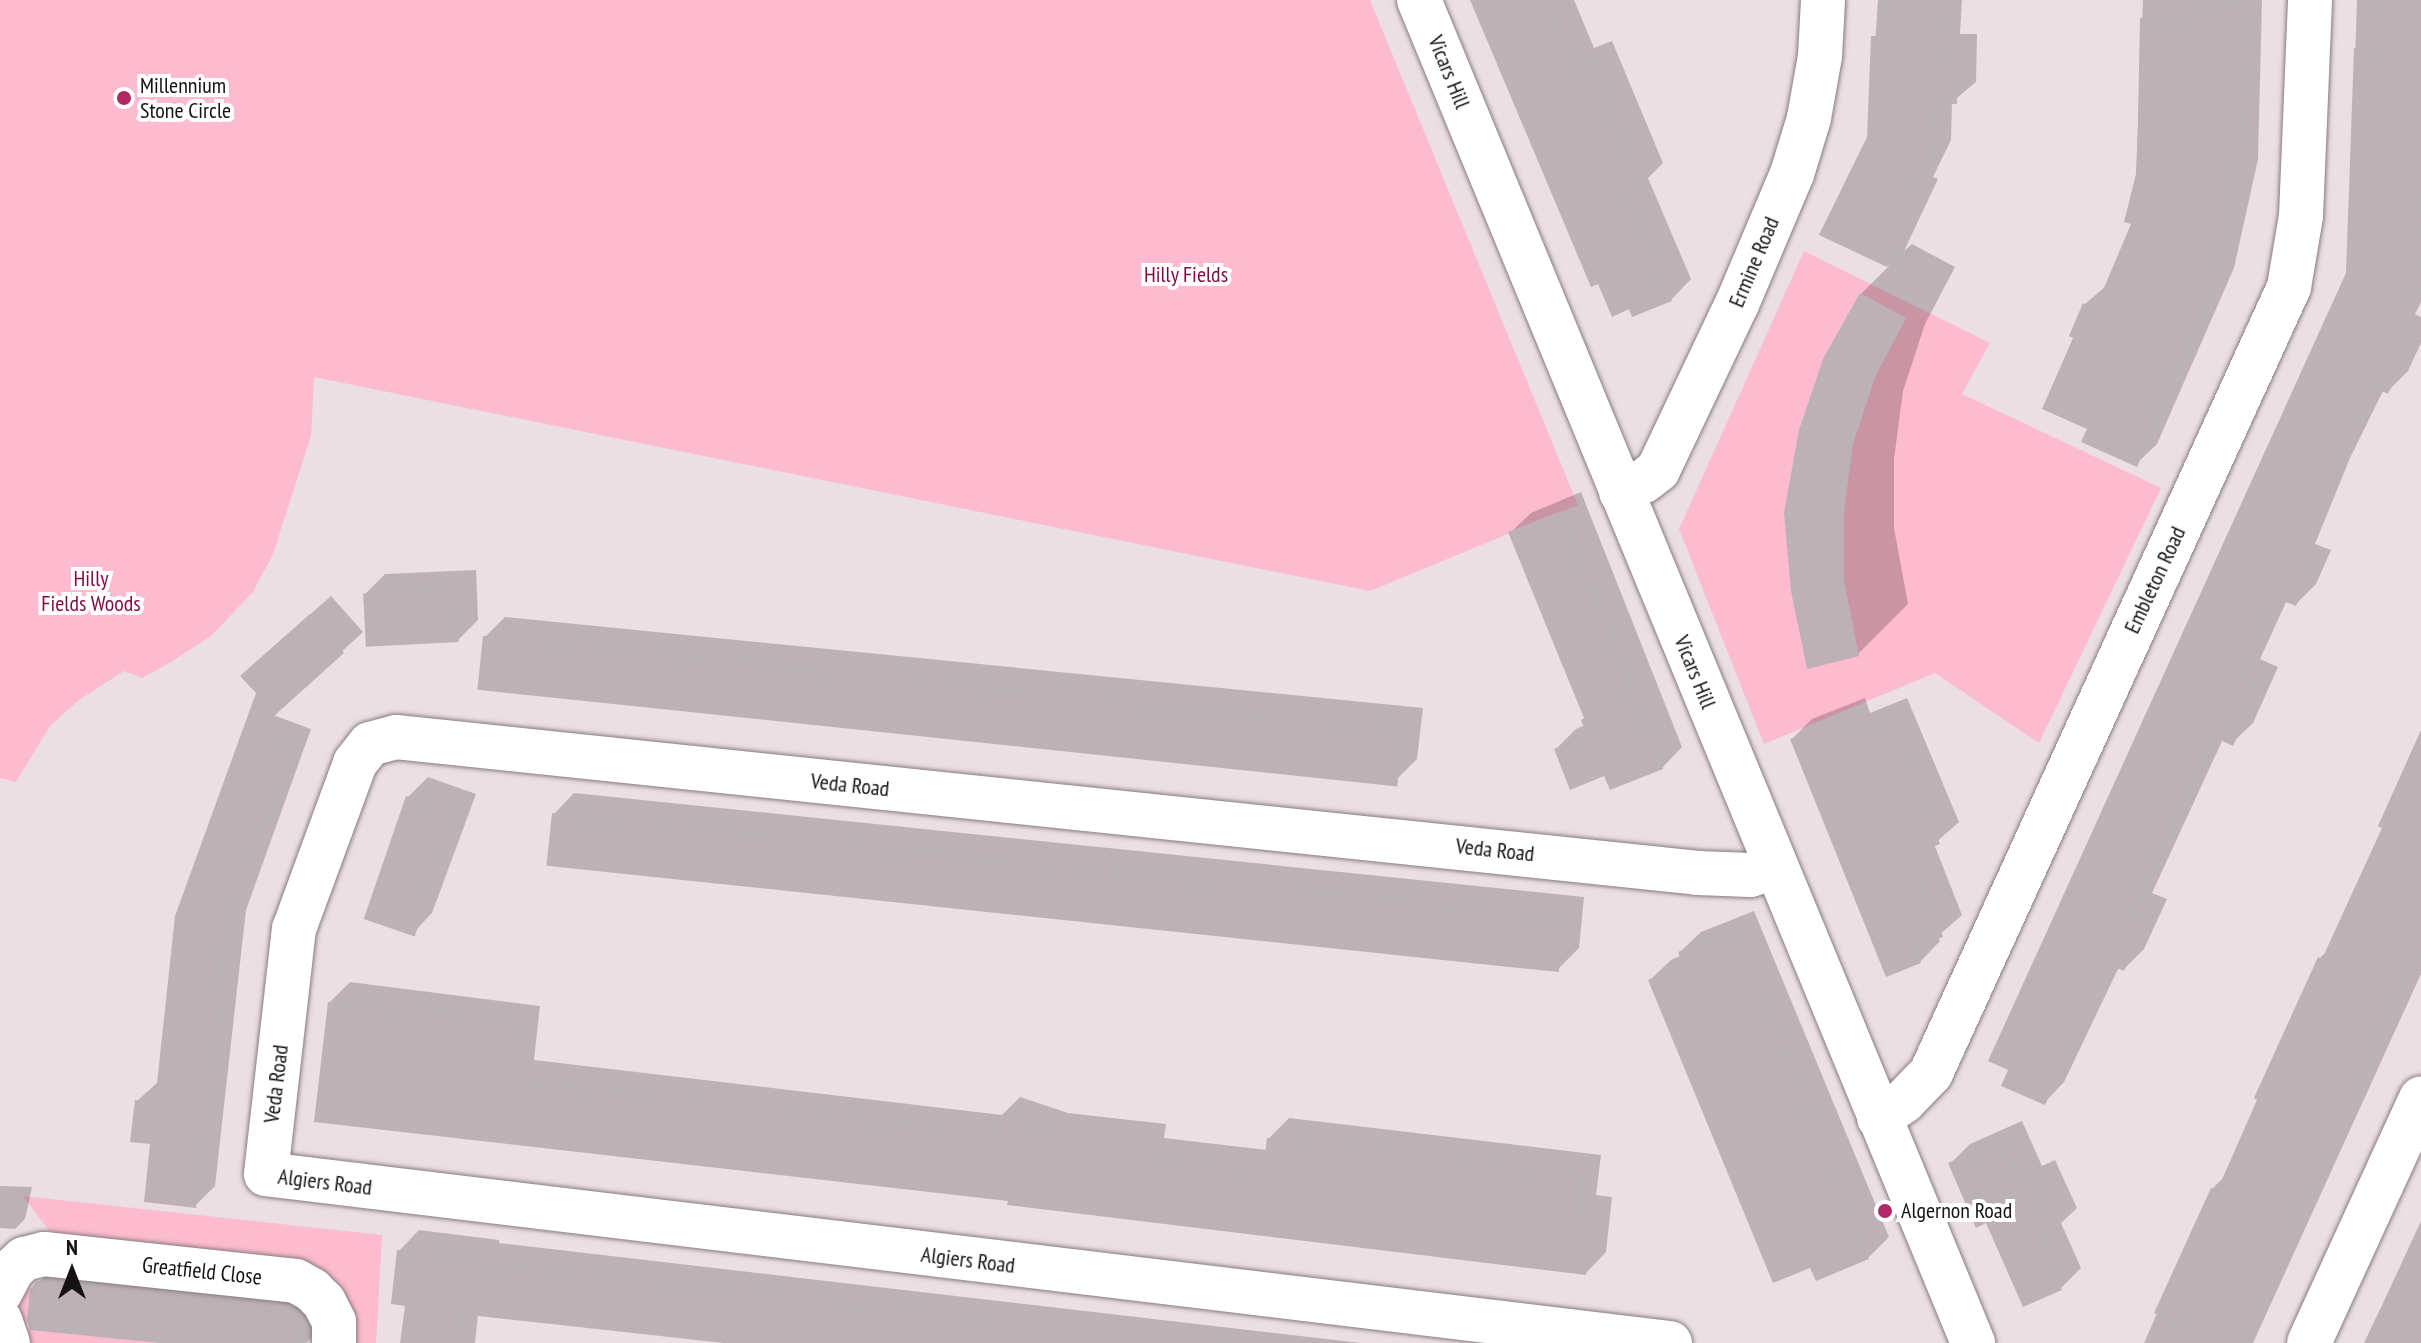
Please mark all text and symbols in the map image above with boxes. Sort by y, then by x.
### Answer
street label: Vicars Hill [1422,32,1476,112]
place label: Millennium Stone Circle [140,72,231,124]
marker: Millennium Stone Circle [115,89,133,107]
street label: Ermine Road [1723,213,1785,311]
park label: Hilly Fields [1144,262,1228,288]
street label: Embleton Road [2119,522,2191,638]
park label: Hilly Fields Woods [41,565,141,616]
street label: Vicars Hill [1668,632,1722,712]
street label: Veda Road [809,768,891,802]
street label: Veda Road [1454,833,1536,867]
street label: Veda Road [258,1043,294,1125]
street label: Algiers Road [276,1163,374,1201]
place label: Algernon Road [1901,1198,2012,1224]
marker: Algernon Road [1876,1202,1894,1220]
north arrow [32,1231,112,1311]
text: N [66,1233,78,1261]
street label: Algiers Road [919,1241,1017,1279]
street label: Greatfield Close [141,1252,263,1290]

